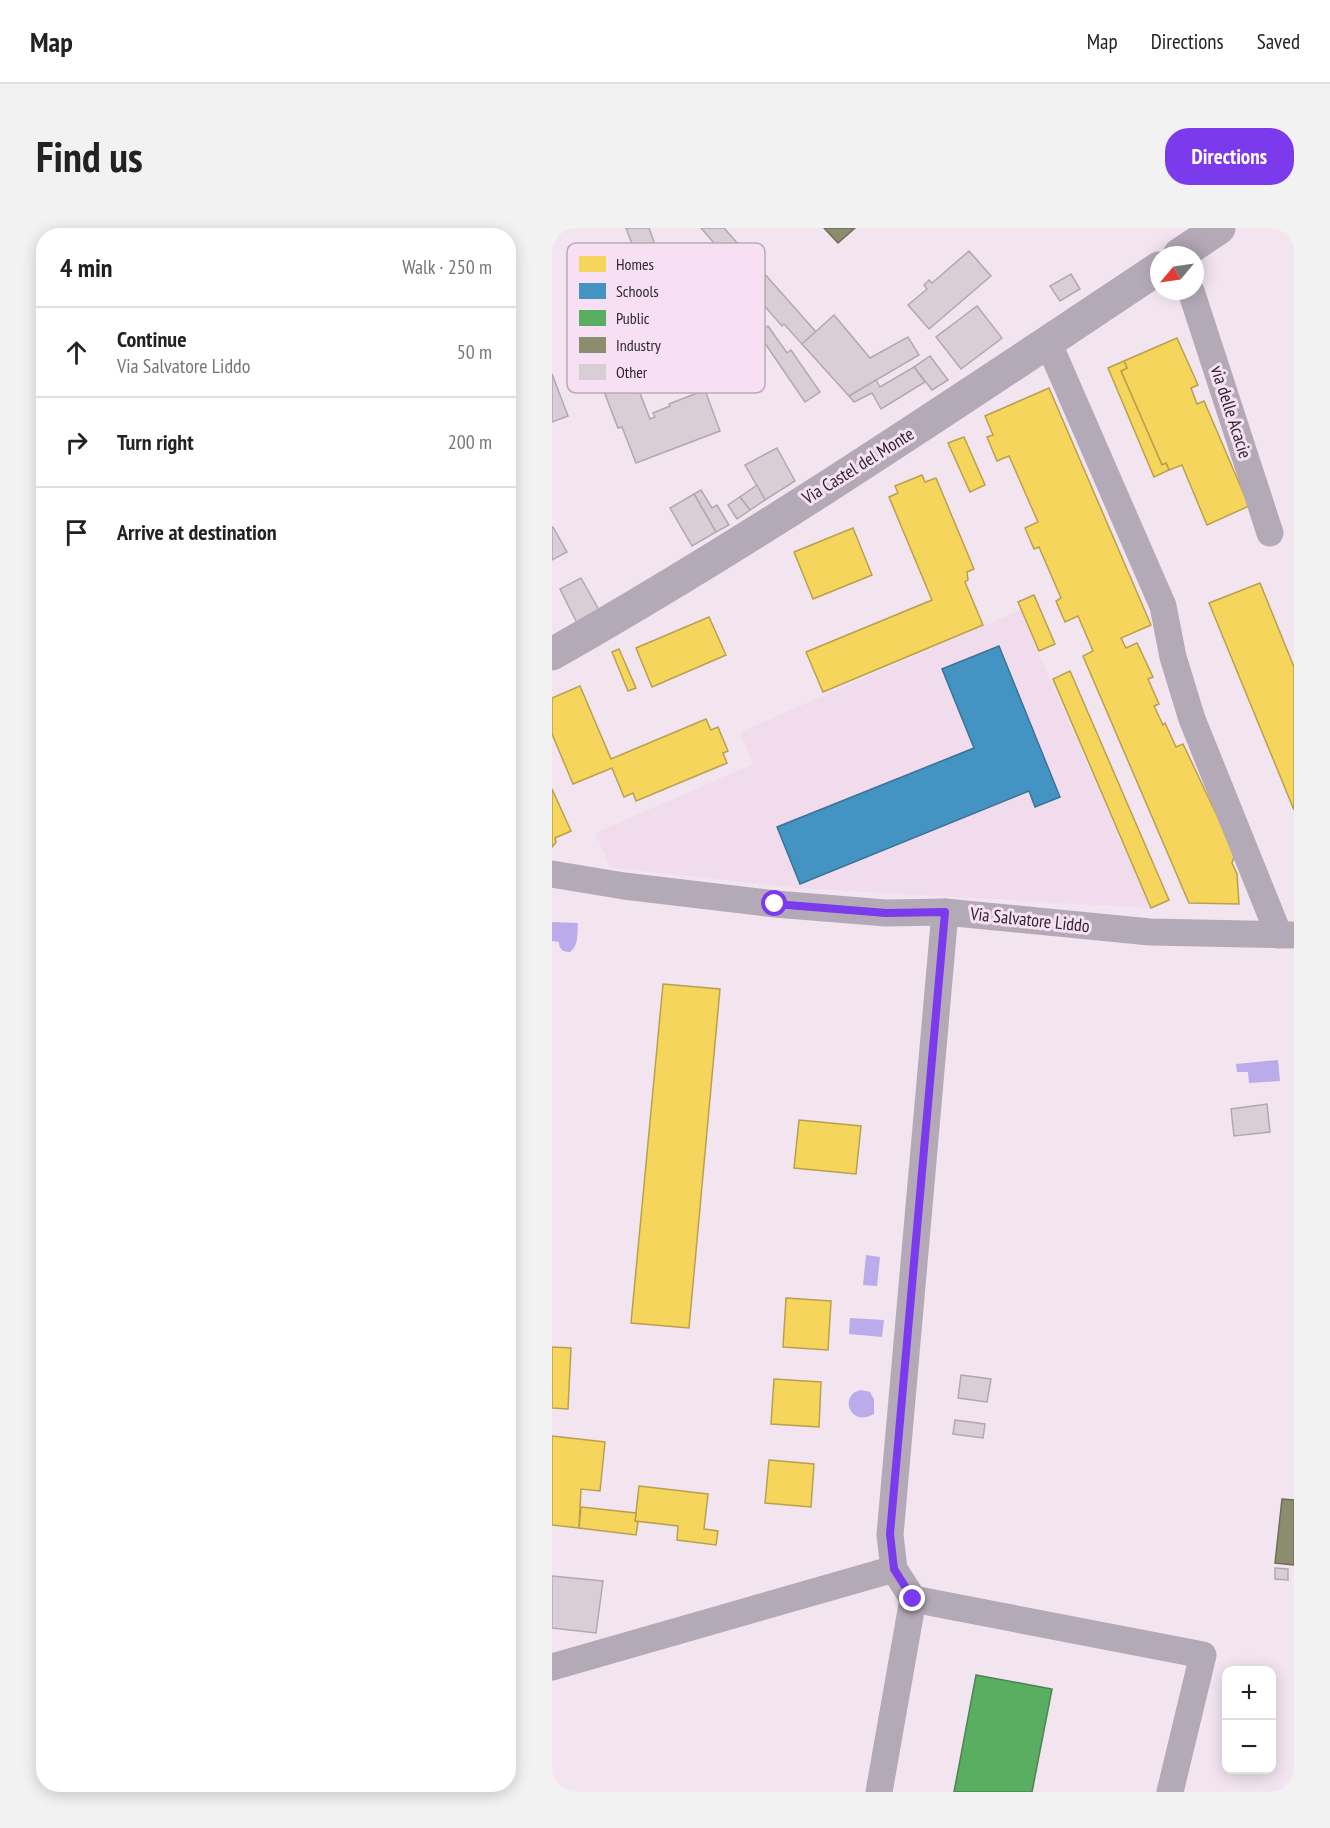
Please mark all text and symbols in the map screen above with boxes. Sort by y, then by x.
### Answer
text: Map [30,23,73,60]
text: Map [1087,28,1118,55]
text: Directions [1151,28,1224,55]
text: Saved [1257,28,1300,55]
button: Directions [1165,128,1294,185]
text: Find us [36,129,143,184]
legend [567,243,765,393]
north arrow [1150,246,1204,300]
text: 4 min [60,251,113,284]
text: Walk · 250 m [402,254,492,280]
text: Homes [616,254,654,274]
text: Schools [616,281,659,301]
text: Public [616,308,650,328]
text: Continue [117,325,187,353]
text: Industry [616,335,661,355]
icon: ahead [60,336,93,369]
text: 50 m [457,339,492,365]
text: Via Salvatore Liddo [117,353,250,379]
text: Other [616,362,648,382]
street label: via delle Acacie [1206,363,1257,461]
street label: Via Castel del Monte [797,422,918,510]
icon: right [60,426,93,459]
text: Turn right [117,428,194,456]
text: 200 m [448,429,492,455]
icon: arrive [60,516,93,549]
text: Arrive at destination [117,518,277,546]
route start [761,890,787,916]
street label: Via Salvatore Liddo [968,902,1091,937]
route end [899,1585,925,1611]
map controls [1222,1666,1276,1774]
button: + [1222,1666,1276,1720]
button: − [1222,1720,1276,1774]

